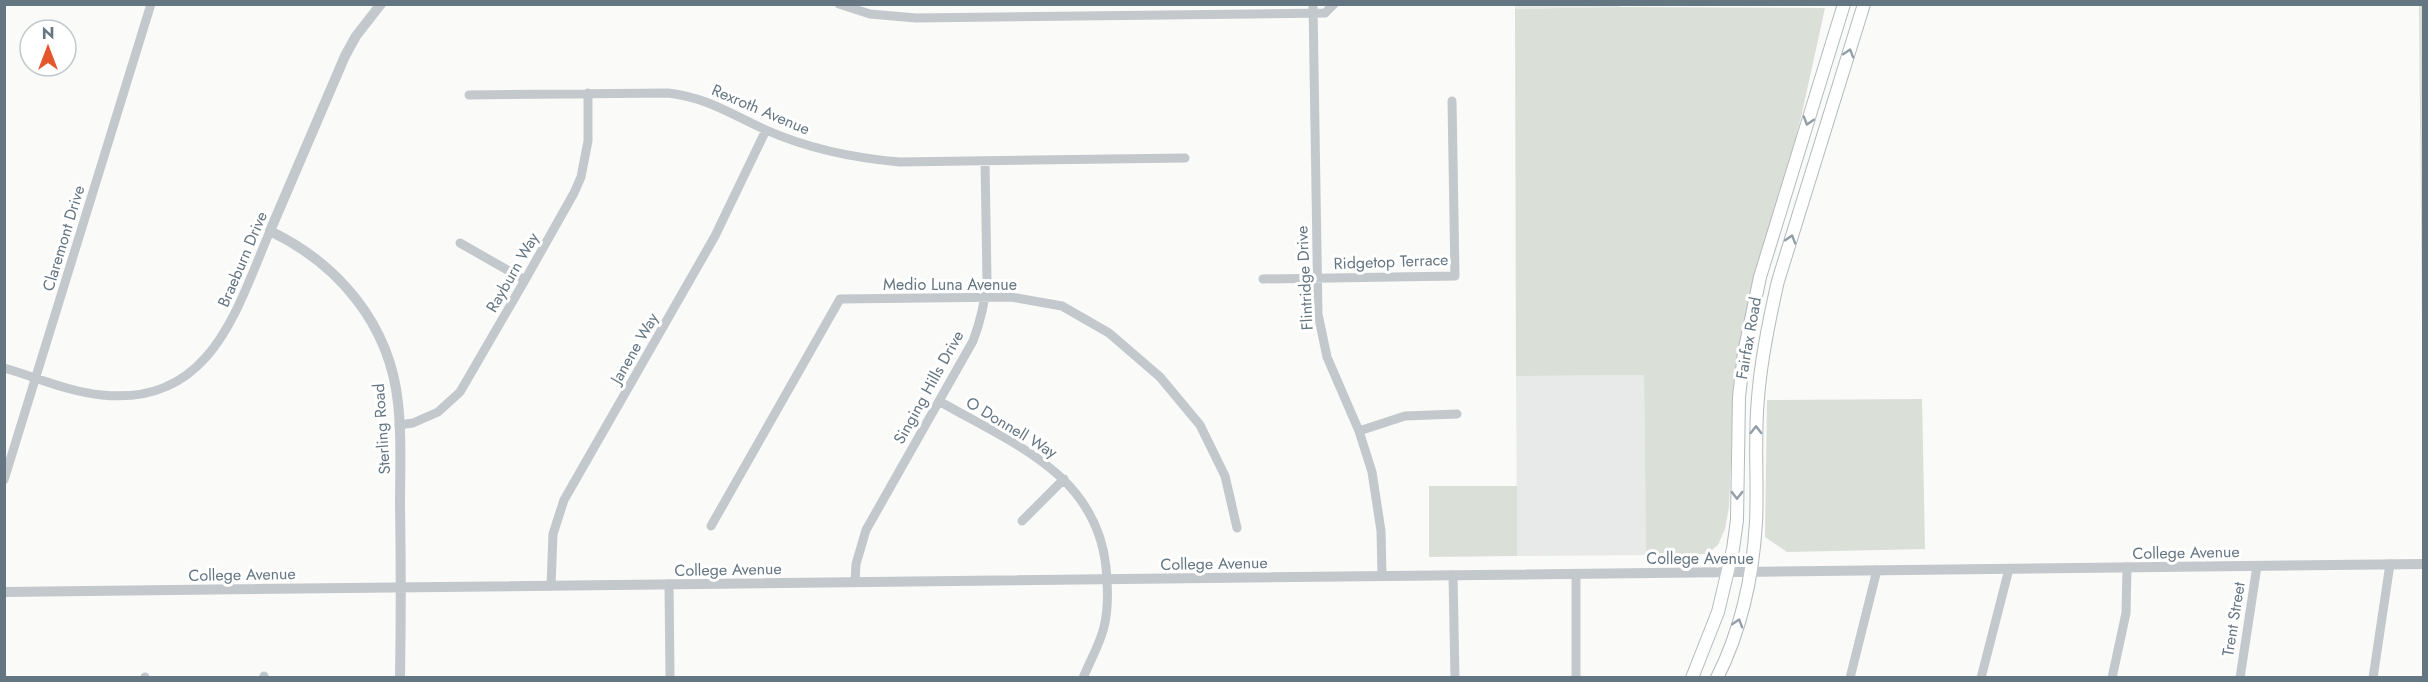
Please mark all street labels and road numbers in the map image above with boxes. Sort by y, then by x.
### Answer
street label: Rexroth Avenue [708,78,813,140]
street label: Claremont Drive [36,182,91,294]
street label: Braeburn Drive [212,208,273,311]
street label: Flintridge Drive [1290,225,1319,331]
street label: Rayburn Way [480,227,545,316]
street label: Ridgetop Terrace [1333,248,1449,275]
street label: Medio Luna Avenue [883,273,1017,296]
street label: Fairfax Road [1730,295,1767,381]
street label: Janene Way [604,308,664,390]
street label: Singing Hills Drive [888,326,969,448]
street label: Sterling Road [367,383,396,475]
street label: O Donnell Way [962,391,1063,464]
street label: College Avenue [2132,540,2240,565]
street label: College Avenue [1646,547,1754,570]
street label: College Avenue [1160,551,1268,576]
street label: College Avenue [674,557,782,582]
street label: College Avenue [188,562,296,587]
street label: Trent Street [2216,580,2251,658]

